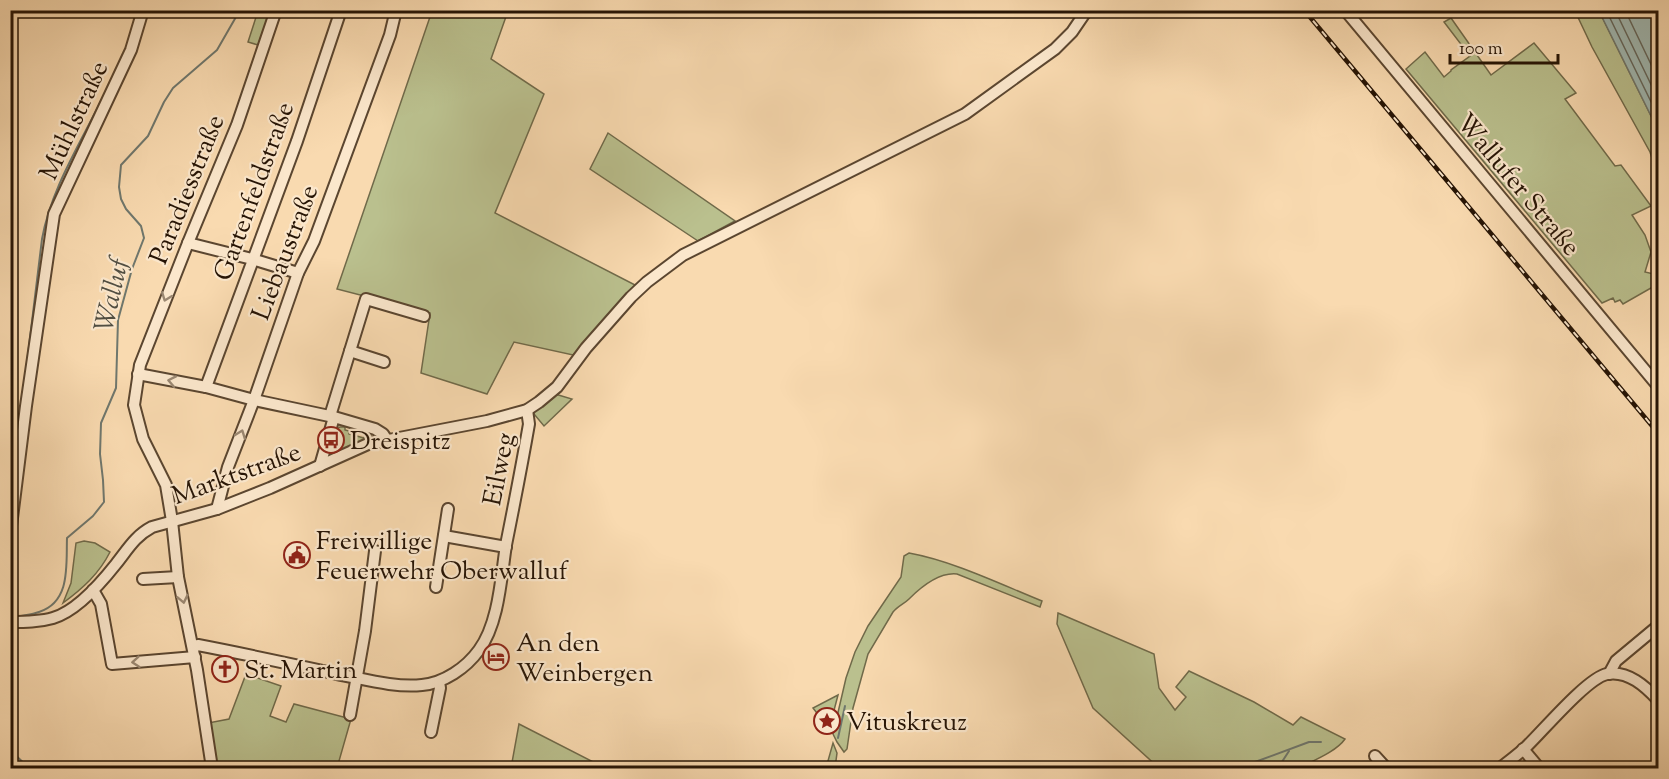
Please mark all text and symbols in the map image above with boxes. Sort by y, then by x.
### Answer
scale bar [1450,27,1558,65]
text: 100 m [1459,37,1503,63]
street label: Mühlstraße [32,55,119,187]
street label: Gartenfeldstraße [206,97,305,286]
street label: Wallufer Straße [1446,106,1588,265]
street label: Paradiesstraße [142,110,235,270]
street label: Liebaustraße [244,180,329,326]
water label: Walluf [86,252,141,336]
one-way arrow [161,292,174,302]
one-way arrow [167,375,177,388]
place label: Dreispitz [350,424,451,461]
bus stop icon: Dreispitz [316,425,346,455]
one-way arrow [233,429,246,440]
street label: Eilweg [475,430,526,509]
street label: Marktstraße [167,435,306,516]
place label: Freiwillige Feuerwehr Oberwalluf [316,524,569,591]
public building icon: Freiwillige Feuerwehr Oberwalluf [282,540,312,570]
one-way arrow [176,594,189,604]
place label: An den Weinbergen [516,626,653,693]
hotel icon: An den Weinbergen [481,642,511,672]
place label: St. Martin [244,653,357,690]
church icon: St. Martin [210,654,240,684]
one-way arrow [132,655,141,668]
place label: Vituskreuz [846,705,967,742]
place icon: Vituskreuz [812,706,842,736]

